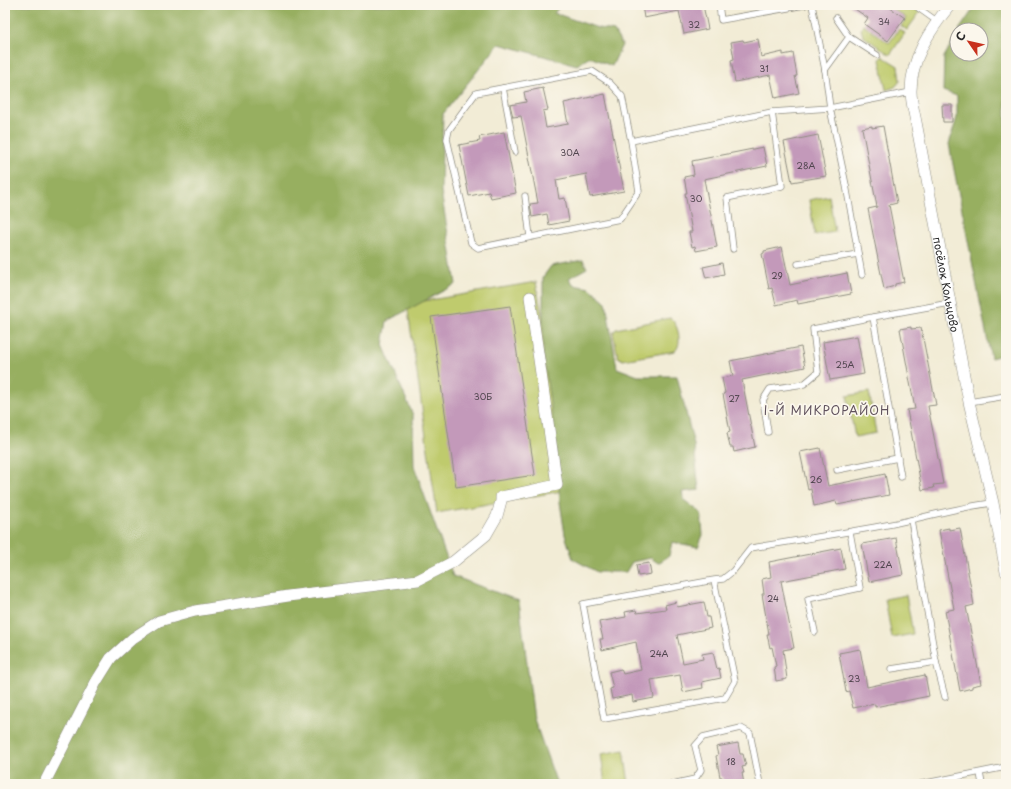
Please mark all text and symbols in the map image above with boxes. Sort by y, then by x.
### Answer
house number: 34 [878,14,890,28]
house number: 32 [688,17,700,31]
north arrow [949,22,989,62]
text: С [951,28,970,44]
house number: 31 [759,61,769,75]
house number: 30А [560,145,580,159]
house number: 28А [797,158,816,172]
house number: 30 [690,191,703,205]
street label: посёлок Кольцово [929,235,964,334]
house number: 29 [771,268,783,282]
house number: 25А [836,357,855,371]
house number: 30Б [474,389,492,403]
house number: 27 [728,391,740,405]
district label: I-Й МИКРОРАЙОН [764,401,890,419]
house number: 26 [810,472,822,486]
house number: 22А [873,557,893,571]
house number: 24 [767,591,779,605]
house number: 24А [650,646,669,660]
house number: 23 [848,671,860,685]
house number: 18 [726,754,736,768]

